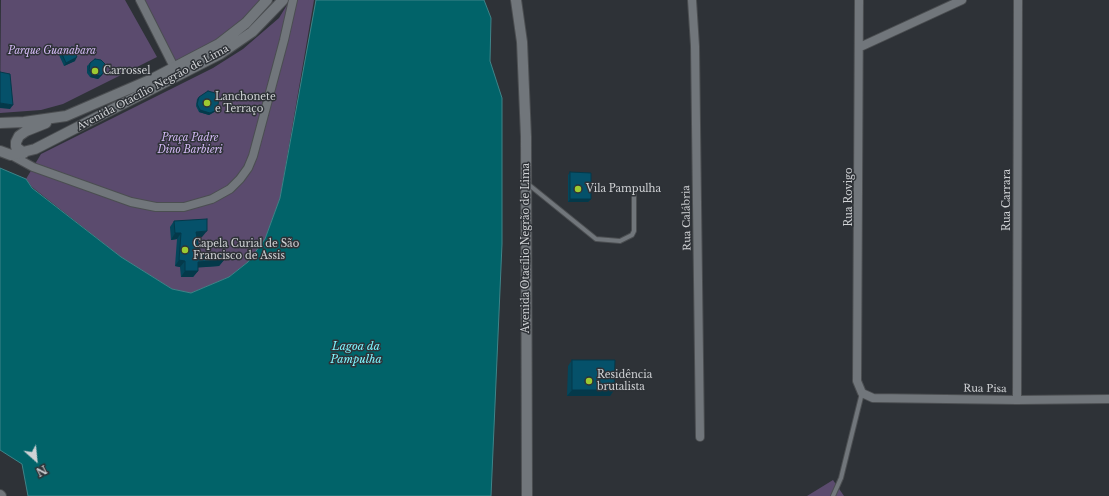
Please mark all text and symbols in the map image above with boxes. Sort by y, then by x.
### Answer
street label: Avenida Otacílio Negrão de Lima [75,43,231,133]
park label: Parque Guanabara [8,45,96,57]
place label: Carrossel [103,65,151,77]
marker: Carrossel [90,66,100,76]
place label: Lanchonete e Terraço [215,91,276,114]
marker: Lanchonete e Terraço [202,98,212,108]
park label: Praça Padre Dino Barbieri [158,132,222,156]
street label: Avenida Otacílio Negrão de Lima [520,163,532,333]
street label: Rua Rovigo [843,167,855,227]
street label: Rua Carrara [1001,169,1013,231]
place label: Vila Pampulha [586,183,661,195]
marker: Vila Pampulha [573,184,583,194]
street label: Rua Calábria [680,185,694,251]
place label: Capela Curial de São Francisco de Assis [193,238,299,262]
marker: Capela Curial de São Francisco de Assis [180,245,190,255]
water label: Lagoa da Pampulha [330,340,382,366]
place label: Residência brutalista [597,369,652,392]
marker: Residência brutalista [584,376,594,386]
street label: Rua Pisa [963,383,1007,395]
north arrow [16,440,56,480]
text: N [34,462,49,479]

